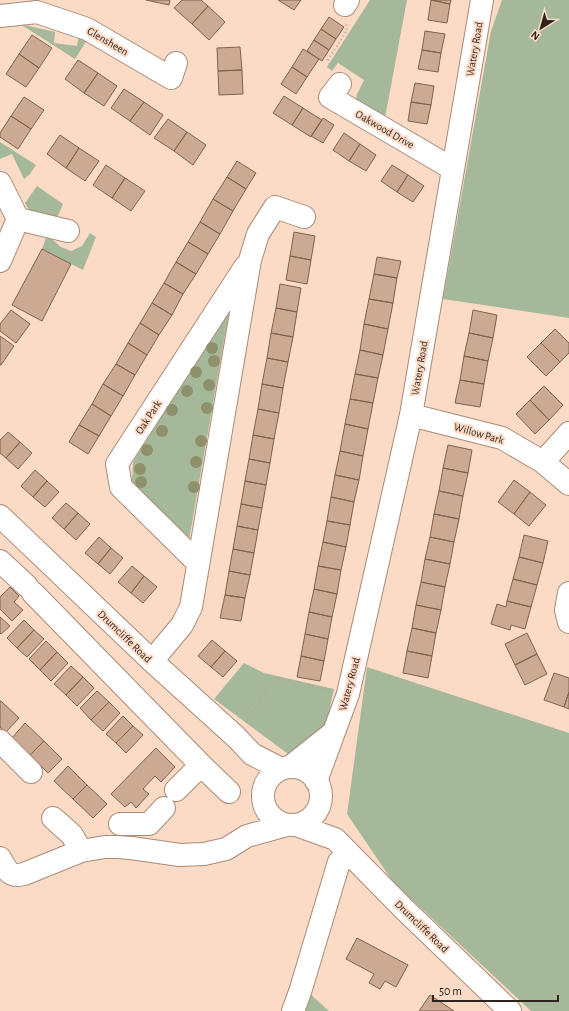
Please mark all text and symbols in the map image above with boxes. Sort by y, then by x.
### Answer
north arrow [521,8,561,48]
street label: Watery Road [464,21,485,77]
street label: Glensheen [85,25,130,58]
text: N [529,29,542,42]
street label: Oakwood Drive [354,108,416,151]
street label: Watery Road [409,340,430,396]
street label: Oak Park [133,398,163,436]
street label: Willow Park [453,421,505,446]
street label: Drumcliffe Road [96,608,154,665]
street label: Watery Road [337,656,362,712]
street label: Drumcliffe Road [393,898,451,955]
scale bar [433,977,558,1003]
text: 50 m [439,985,462,997]

